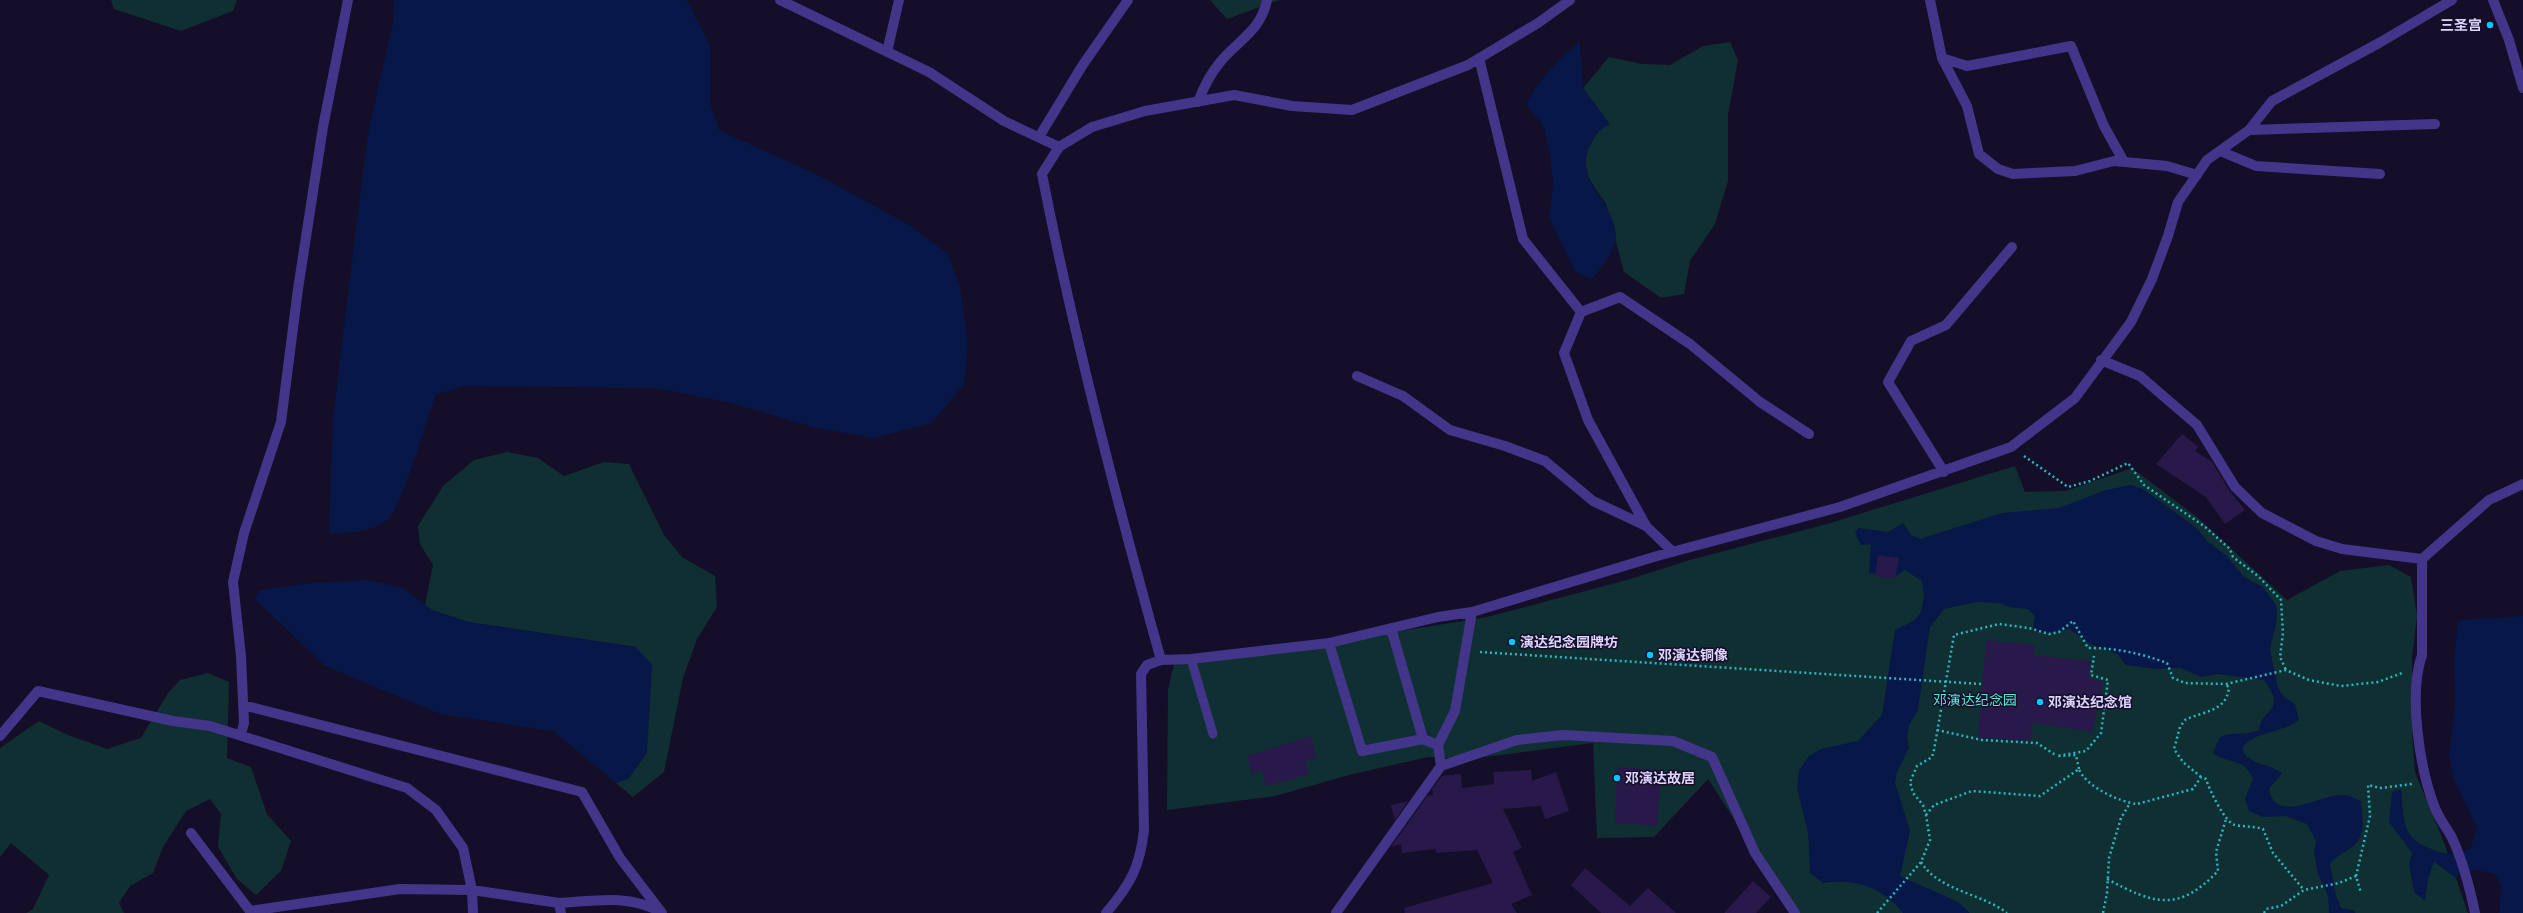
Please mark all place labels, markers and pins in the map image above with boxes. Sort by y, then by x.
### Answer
place label: 三圣宫 [2440,16,2482,34]
marker: 三圣宫 [2485,20,2495,30]
place label: 演达纪念园牌坊 [1520,633,1618,651]
marker: 演达纪念园牌坊 [1507,637,1517,647]
place label: 邓演达铜像 [1658,646,1728,664]
marker: 邓演达铜像 [1645,650,1655,660]
place label: 邓演达纪念馆 [2048,693,2132,711]
marker: 邓演达纪念馆 [2035,697,2045,707]
place label: 邓演达故居 [1625,769,1695,787]
marker: 邓演达故居 [1612,773,1622,783]

